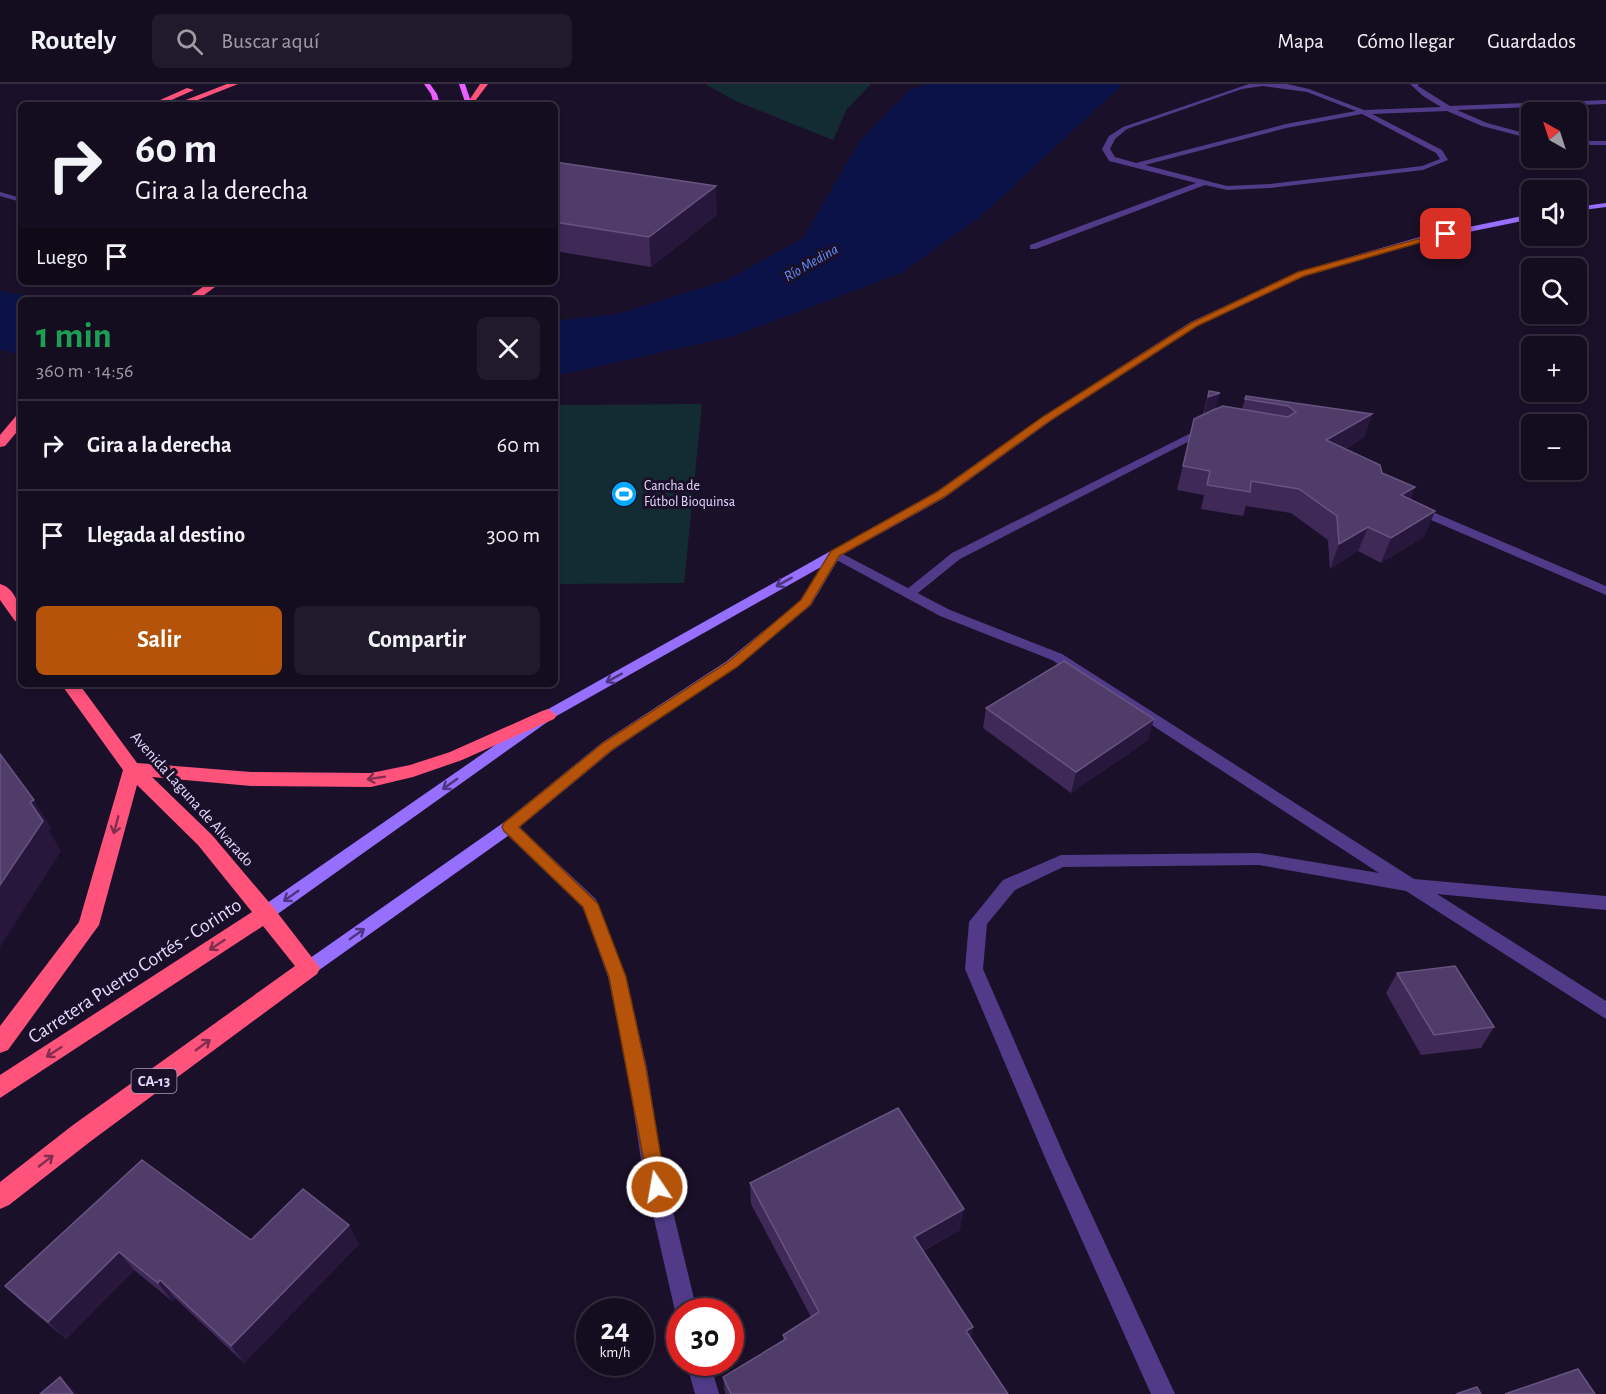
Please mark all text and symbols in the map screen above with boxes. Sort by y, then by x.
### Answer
search box [152,14,572,68]
icon: search [173,25,206,58]
text: Routely [30,27,116,55]
text: Buscar aquí [221,30,319,52]
text: Mapa [1278,31,1324,52]
text: Cómo llegar [1357,31,1454,52]
text: Guardados [1487,31,1576,52]
north arrow [1521,102,1587,168]
map controls [1521,102,1587,480]
icon: right [36,126,114,204]
text: 60 m [135,128,217,170]
text: Gira a la derecha [135,177,308,204]
button: sound [1521,180,1587,246]
pin [1420,208,1471,259]
icon: arrive [1429,217,1462,250]
icon: arrive [100,240,133,273]
water label: Río Medina [781,242,841,284]
text: Luego [36,246,88,268]
button: search [1521,258,1587,324]
button: close [477,317,540,380]
text: 1 min [36,318,112,354]
button: + [1521,336,1587,402]
text: 360 m · 14:56 [36,361,134,381]
button: − [1521,414,1587,480]
icon: right [36,429,69,462]
text: Gira a la derecha [87,434,232,456]
text: 60 m [497,434,540,456]
sports icon: Cancha de Fútbol Bioquinsa [609,479,639,509]
place label: Cancha de Fútbol Bioquinsa [644,479,736,509]
icon: arrive [36,519,69,552]
text: Llegada al destino [87,524,245,546]
text: 300 m [486,524,540,546]
one-way arrow [776,577,793,589]
button: Salir [36,606,282,675]
button: Compartir [294,606,540,675]
one-way arrow [606,672,623,684]
street label: Avenida Laguna de Alvarado [127,729,257,870]
one-way arrow [367,773,386,784]
one-way arrow [443,778,459,790]
one-way arrow [110,815,121,834]
one-way arrow [283,890,299,902]
street label: Carretera Puerto Cortés - Corinto [25,895,245,1047]
one-way arrow [349,928,365,940]
one-way arrow [209,940,226,952]
one-way arrow [194,1039,210,1051]
one-way arrow [46,1047,63,1059]
road number: CA-13 [132,1069,176,1093]
one-way arrow [38,1155,54,1168]
position arrow [625,1155,689,1219]
speed limit sign: 30 [666,1298,744,1376]
text: 24 [600,1315,630,1345]
text: km/h [600,1345,630,1360]

